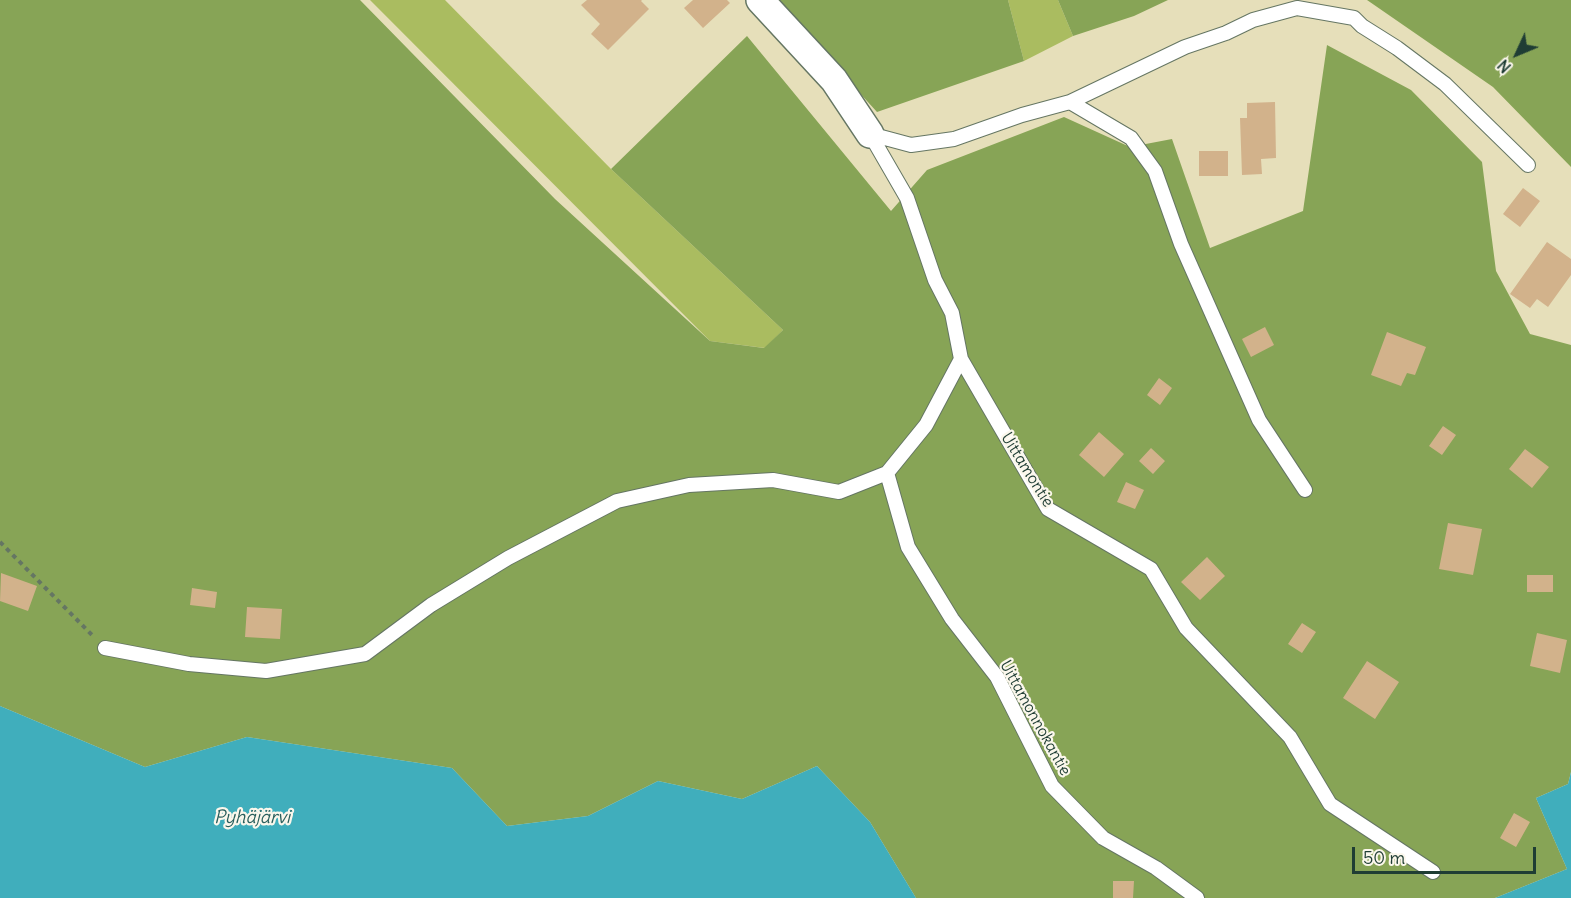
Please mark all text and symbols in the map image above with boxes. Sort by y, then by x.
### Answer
north arrow [1487,24,1547,84]
text: N [1493,56,1515,77]
street label: Uittamontie [997,429,1057,511]
street label: Uittamonnokantie [995,657,1075,779]
water label: Pyhäjärvi [214,807,290,829]
scale bar [1355,835,1540,873]
text: 50 m [1363,846,1405,869]

